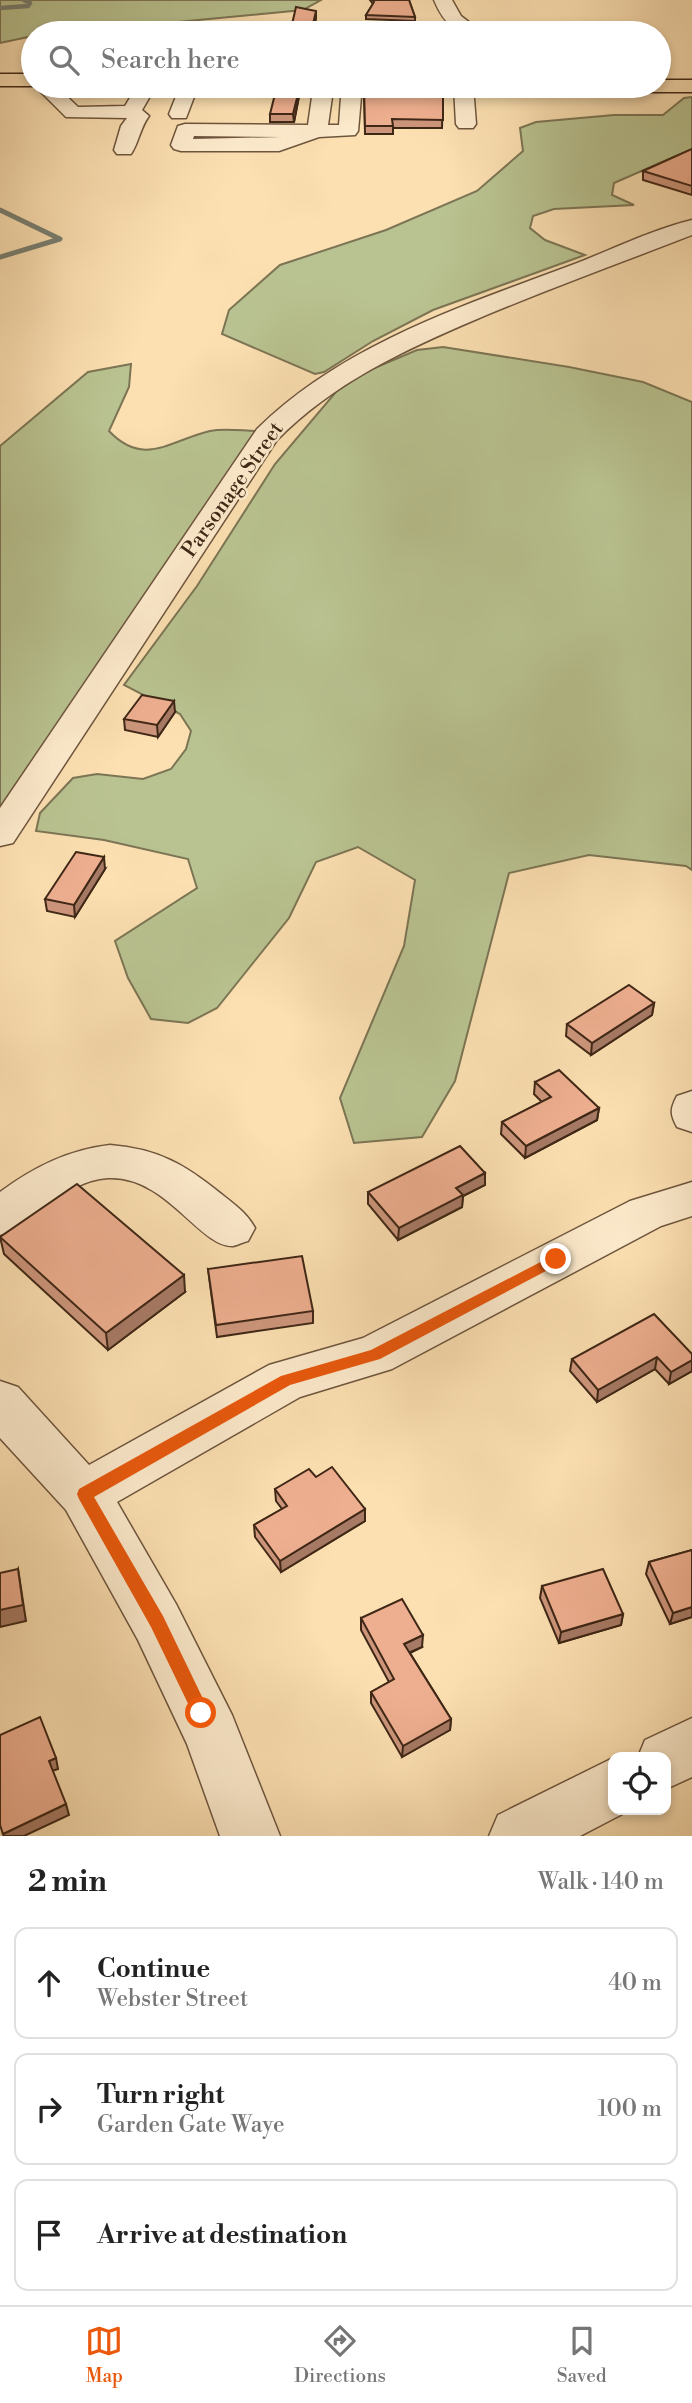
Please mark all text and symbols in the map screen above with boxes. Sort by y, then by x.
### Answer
search box [21,21,671,98]
icon: search [45,41,83,79]
text: Search here [101,44,240,76]
street label: Parsonage Street [177,417,290,563]
route end [540,1243,571,1274]
route start [185,1697,216,1728]
map controls [608,1752,671,1815]
button: locate [608,1752,671,1815]
text: 2 min [28,1863,107,1901]
text: Walk · 140 m [538,1868,664,1896]
text: Continue [97,1953,210,1985]
icon: ahead [30,1964,68,2002]
text: 40 m [608,1969,662,1997]
text: Webster Street [97,1985,248,2013]
text: Turn right [97,2079,225,2111]
icon: right [30,2090,68,2128]
text: 100 m [597,2095,662,2123]
text: Garden Gate Waye [97,2111,285,2139]
icon: arrive [30,2216,68,2254]
text: Arrive at destination [97,2219,347,2251]
tab: Map [85,2322,123,2388]
tab: Directions [294,2322,386,2388]
tab: Saved [557,2322,607,2388]

